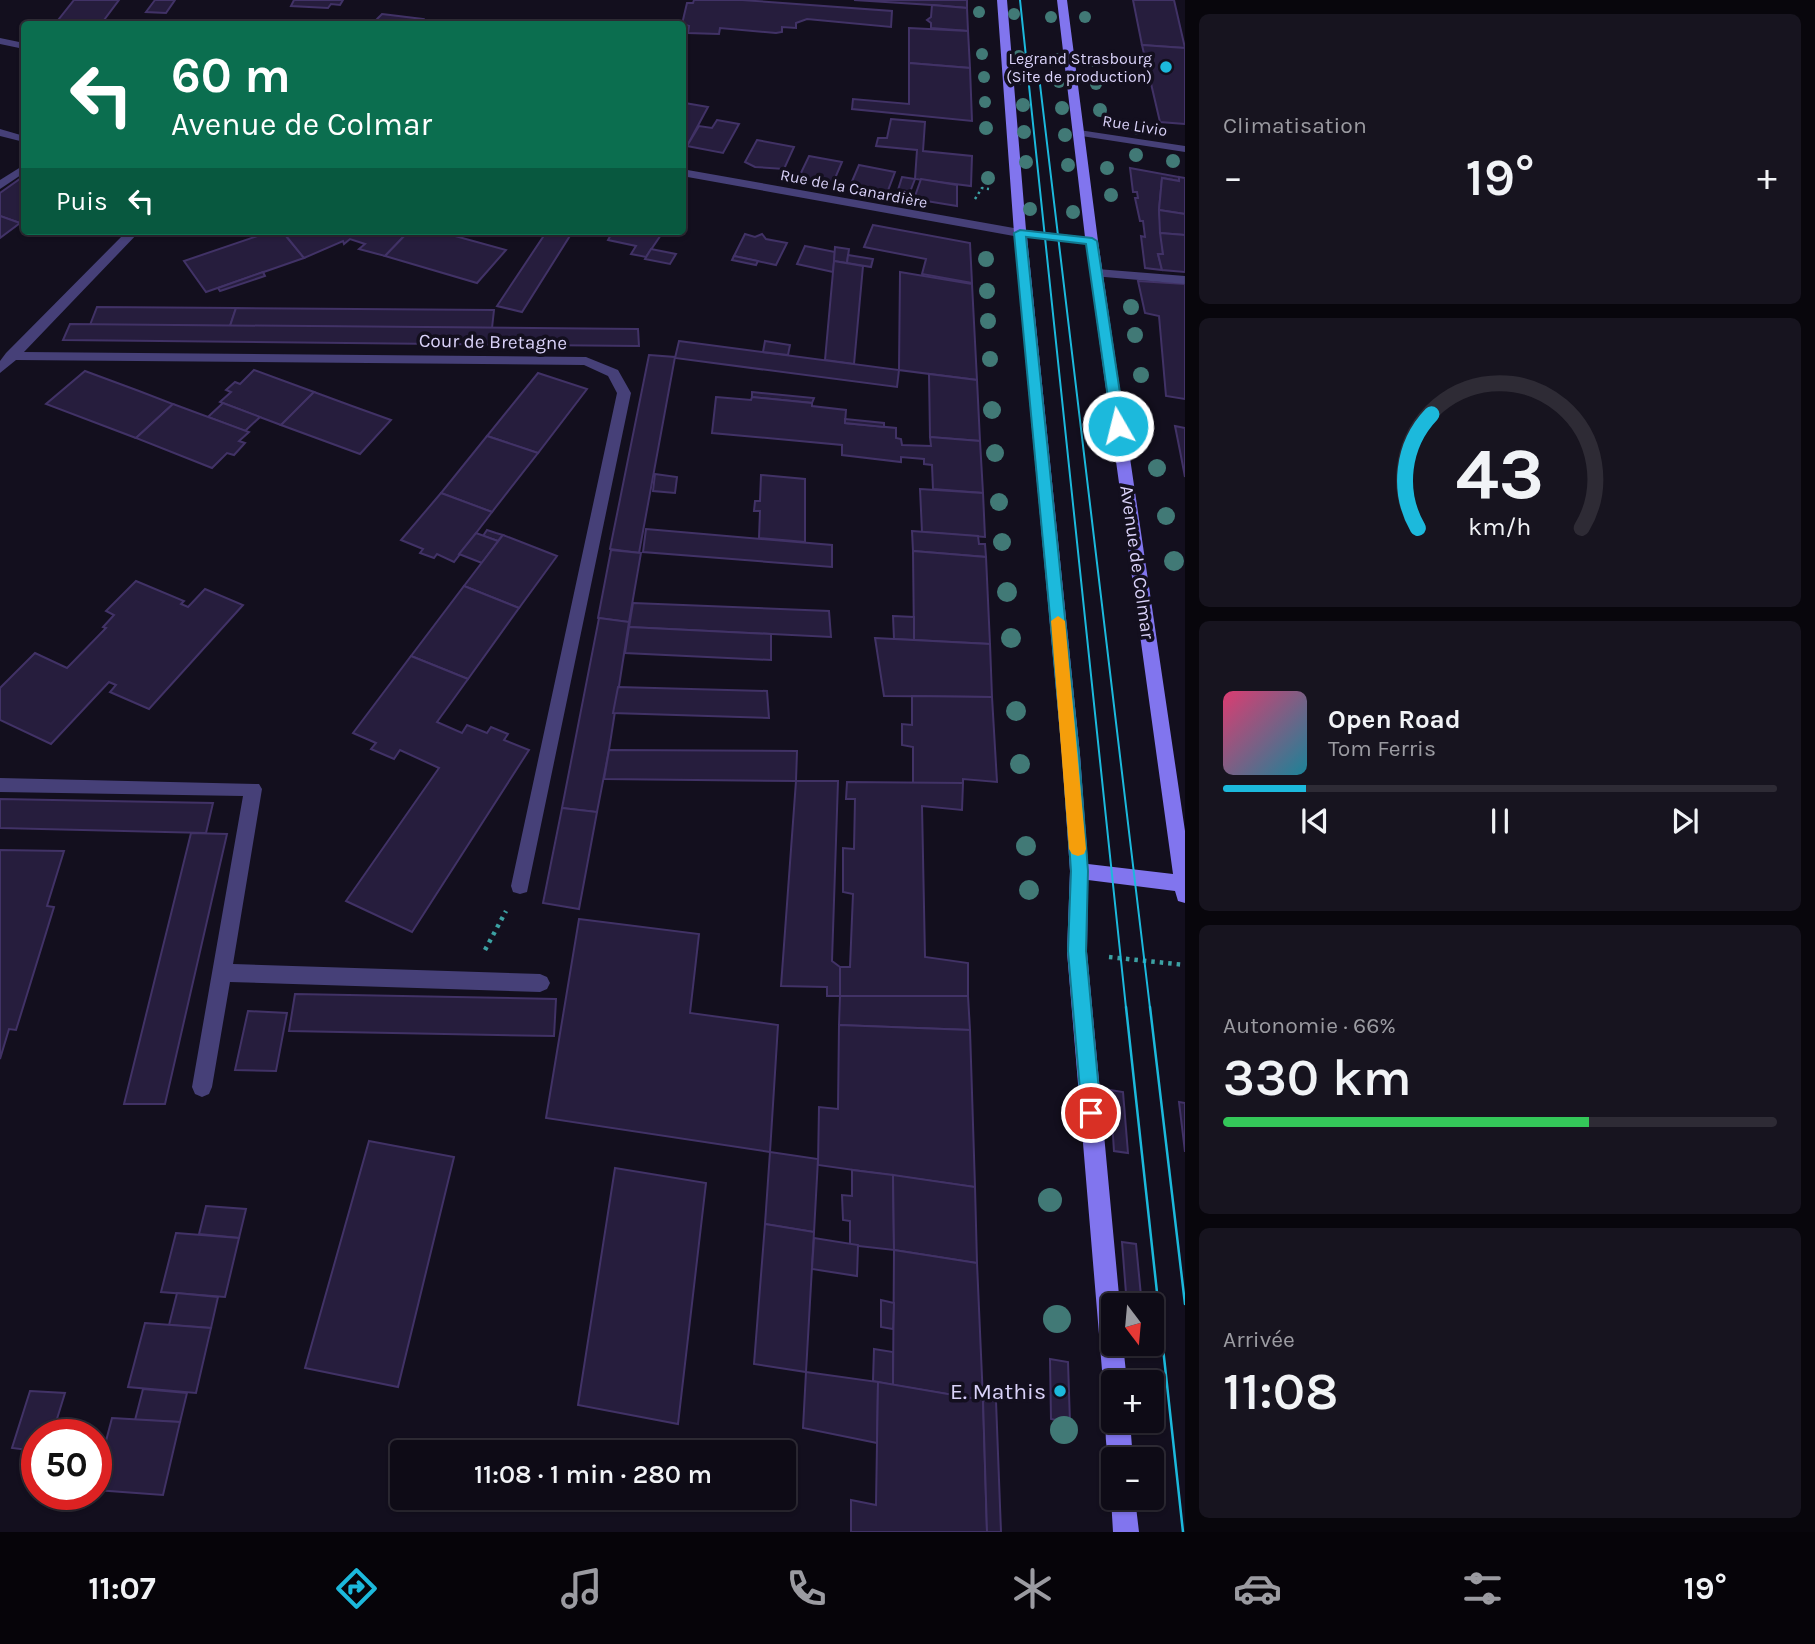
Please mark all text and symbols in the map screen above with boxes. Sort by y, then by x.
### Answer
text: 60 m [171,47,291,104]
icon: left [56,49,147,140]
place label: Legrand Strasbourg (Site de production) [1006,49,1152,86]
marker: Legrand Strasbourg (Site de production) [1158,59,1174,75]
text: Avenue de Colmar [171,106,432,143]
street label: Rue Livio [1101,111,1169,140]
text: Climatisation [1223,112,1367,139]
text: 19° [1466,147,1534,208]
text: − [1223,155,1243,200]
text: + [1757,155,1777,200]
street label: Rue de la Canardière [779,165,929,212]
icon: left [122,182,160,220]
text: Puis [56,186,108,217]
street label: Cour de Bretagne [419,330,567,354]
position arrow [1081,389,1155,463]
text: 43 [1456,432,1544,517]
street label: Avenue de Colmar [1115,484,1159,641]
text: km/h [1468,512,1532,541]
text: Open Road [1328,704,1461,735]
text: Tom Ferris [1328,735,1436,762]
icon: previous [1296,802,1334,840]
icon: pause [1481,802,1519,840]
icon: next [1666,802,1704,840]
text: Autonomie · 66% [1223,1012,1396,1039]
text: 330 km [1223,1047,1412,1108]
pin [1061,1083,1121,1143]
icon: arrive [1072,1094,1110,1132]
north arrow [1101,1293,1164,1356]
map controls [1101,1293,1164,1510]
text: Arrivée [1223,1326,1295,1353]
text: 11:08 [1223,1361,1338,1422]
button: + [1101,1370,1164,1433]
place label: E. Mathis [950,1378,1046,1405]
marker: E. Mathis [1052,1383,1068,1399]
speed limit sign: 50 [21,1419,112,1510]
button: − [1101,1447,1164,1510]
text: 11:08 · 1 min · 280 m [474,1459,712,1490]
icon: directions [332,1564,381,1613]
icon: music [557,1564,606,1613]
icon: phone [782,1564,831,1613]
icon: climate [1008,1564,1057,1613]
icon: car [1233,1564,1282,1613]
icon: filters [1458,1564,1507,1613]
text: 11:07 [88,1570,156,1607]
text: 19° [1683,1570,1727,1607]

